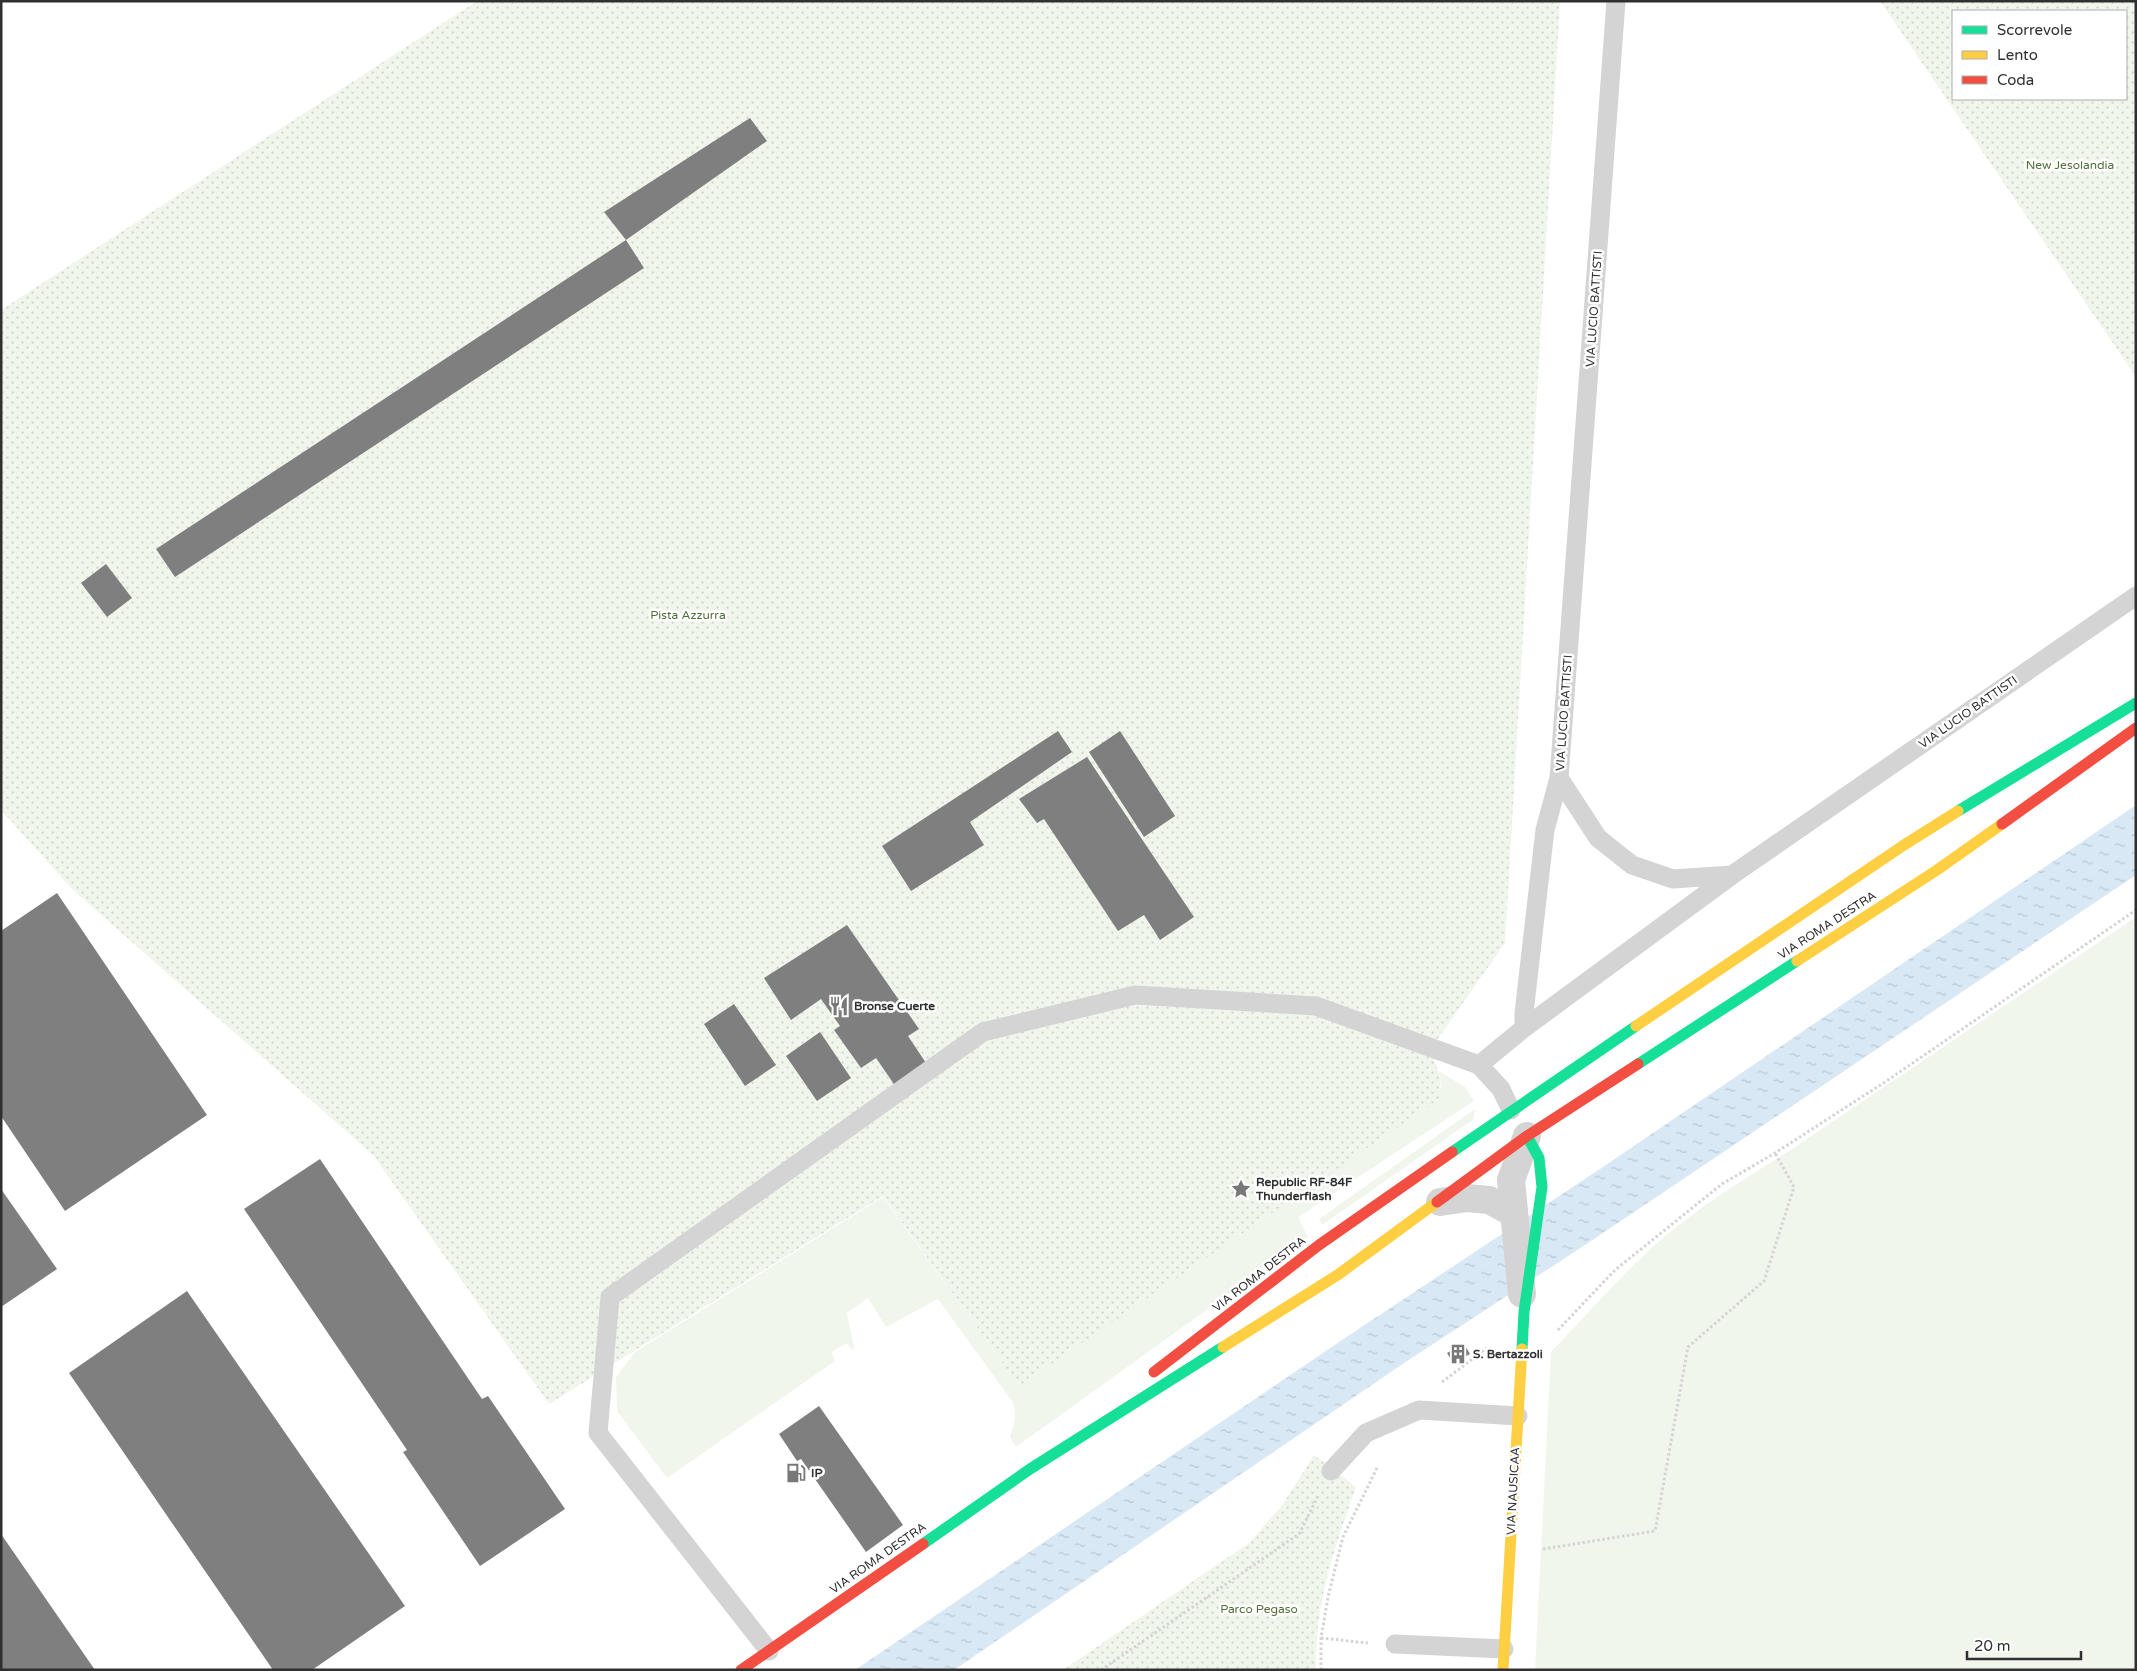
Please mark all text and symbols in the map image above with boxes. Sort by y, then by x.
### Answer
legend [1952,10,2127,100]
text: Scorrevole [1997,21,2072,39]
text: Lento [1997,46,2038,64]
text: Coda [1997,71,2034,89]
park label: New Jesolandia [2026,158,2114,172]
street label: VIA LUCIO BATTISTI [1583,250,1605,368]
park label: Pista Azzurra [650,608,726,622]
street label: VIA LUCIO BATTISTI [1553,654,1575,772]
street label: VIA LUCIO BATTISTI [1916,673,2020,751]
street label: VIA ROMA DESTRA [1775,888,1879,962]
restaurant icon: Bronse Cuerte [828,995,850,1017]
place label: Bronse Cuerte [854,999,935,1013]
place label: Republic RF-84F Thunderflash [1255,1175,1353,1203]
place icon: Republic RF-84F Thunderflash [1230,1178,1252,1200]
street label: VIA ROMA DESTRA [1210,1233,1308,1315]
building icon: S. Bertazzoli [1447,1343,1469,1365]
place label: S. Bertazzoli [1473,1347,1543,1361]
street label: VIA NAUSICAA [1504,1447,1522,1535]
fuel station icon: IP [785,1462,807,1484]
place label: IP [811,1466,822,1480]
street label: VIA ROMA DESTRA [827,1519,929,1596]
park label: Parco Pegaso [1220,1602,1298,1616]
scale bar [1967,1628,2081,1660]
text: 20 m [1974,1637,2011,1655]

